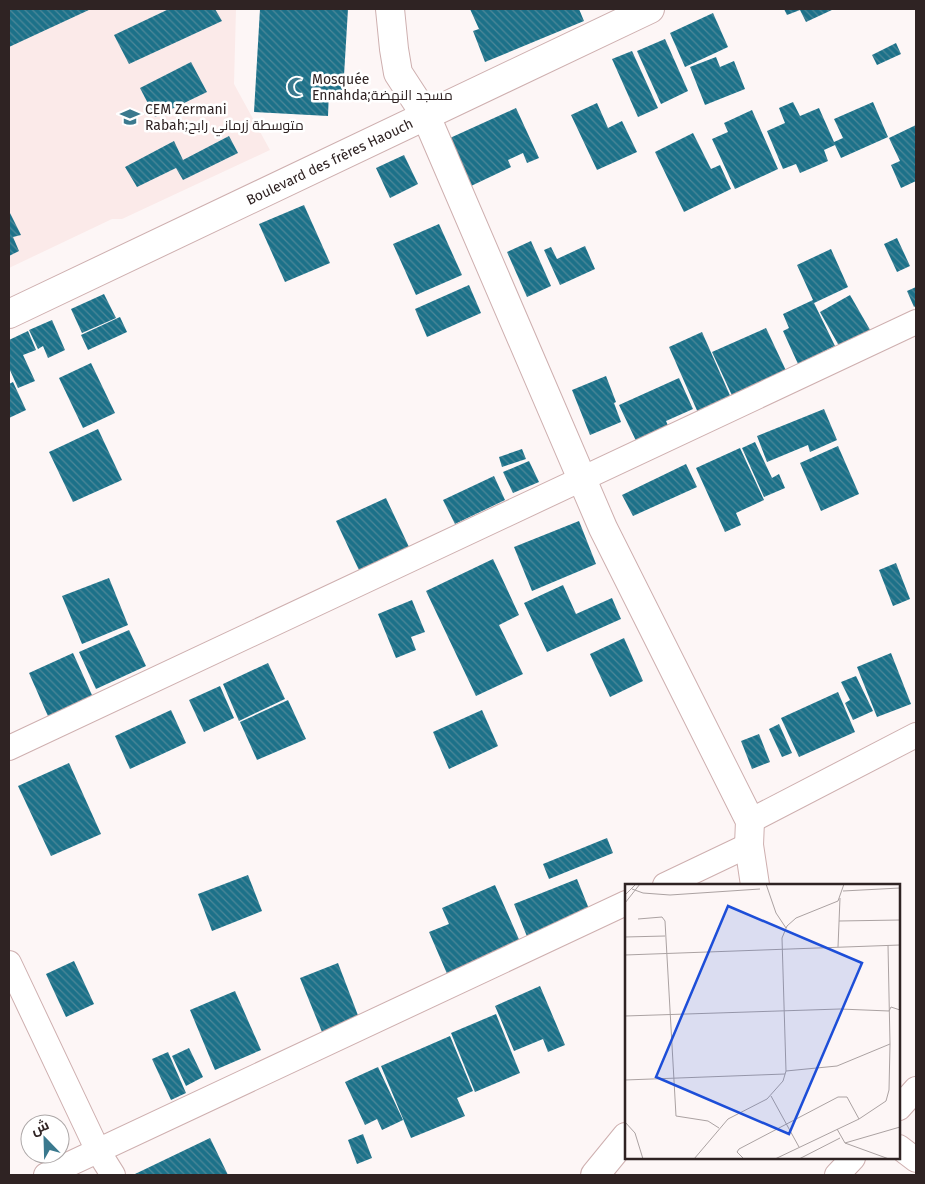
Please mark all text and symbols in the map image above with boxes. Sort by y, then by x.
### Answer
place label: Mosquée Ennahda;مسجد النهضة [312,71,453,104]
mosque icon: Mosquée Ennahda;مسجد النهضة [286,76,308,98]
place label: CEM Zermani Rabah;متوسطة زرماني رابح [145,101,304,137]
school or university icon: CEM Zermani Rabah;متوسطة زرماني رابح [119,106,141,128]
street label: Boulevard des frères Haouch [243,115,416,208]
inset map [625,884,900,1159]
north arrow [20,1114,70,1164]
text: ش [29,1116,52,1139]

